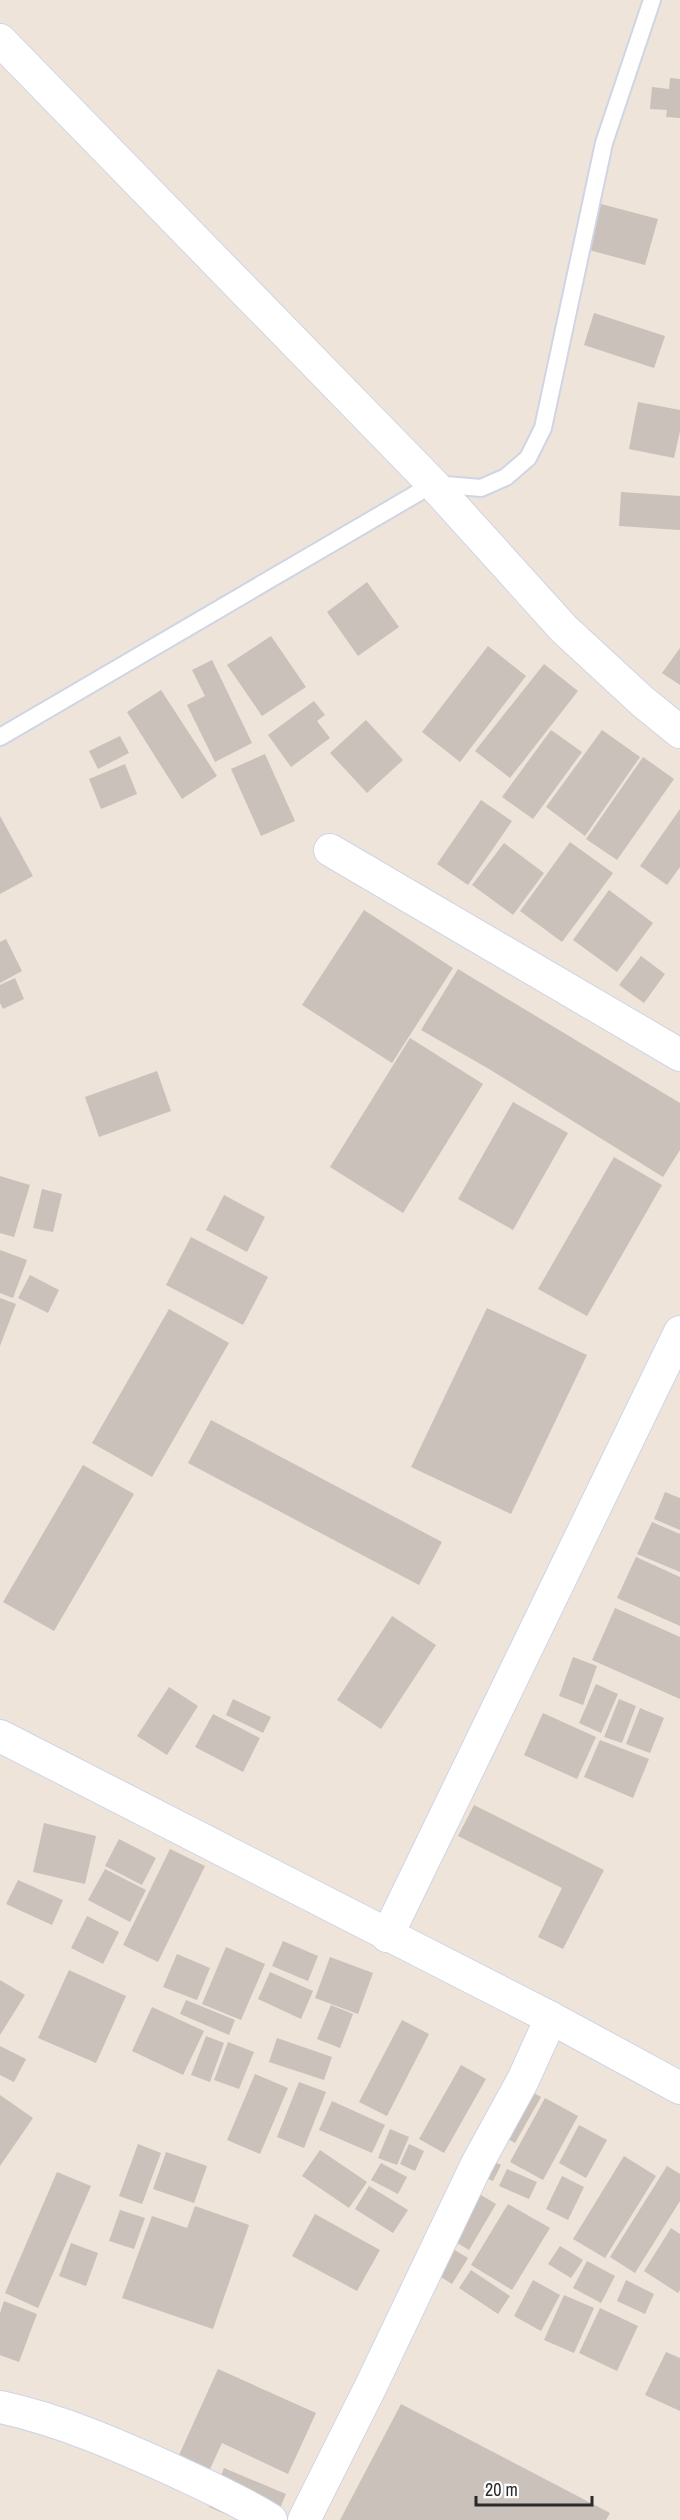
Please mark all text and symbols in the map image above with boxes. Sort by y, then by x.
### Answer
scale bar [476,2469,592,2507]
text: 20 m [485,2477,518,2502]

